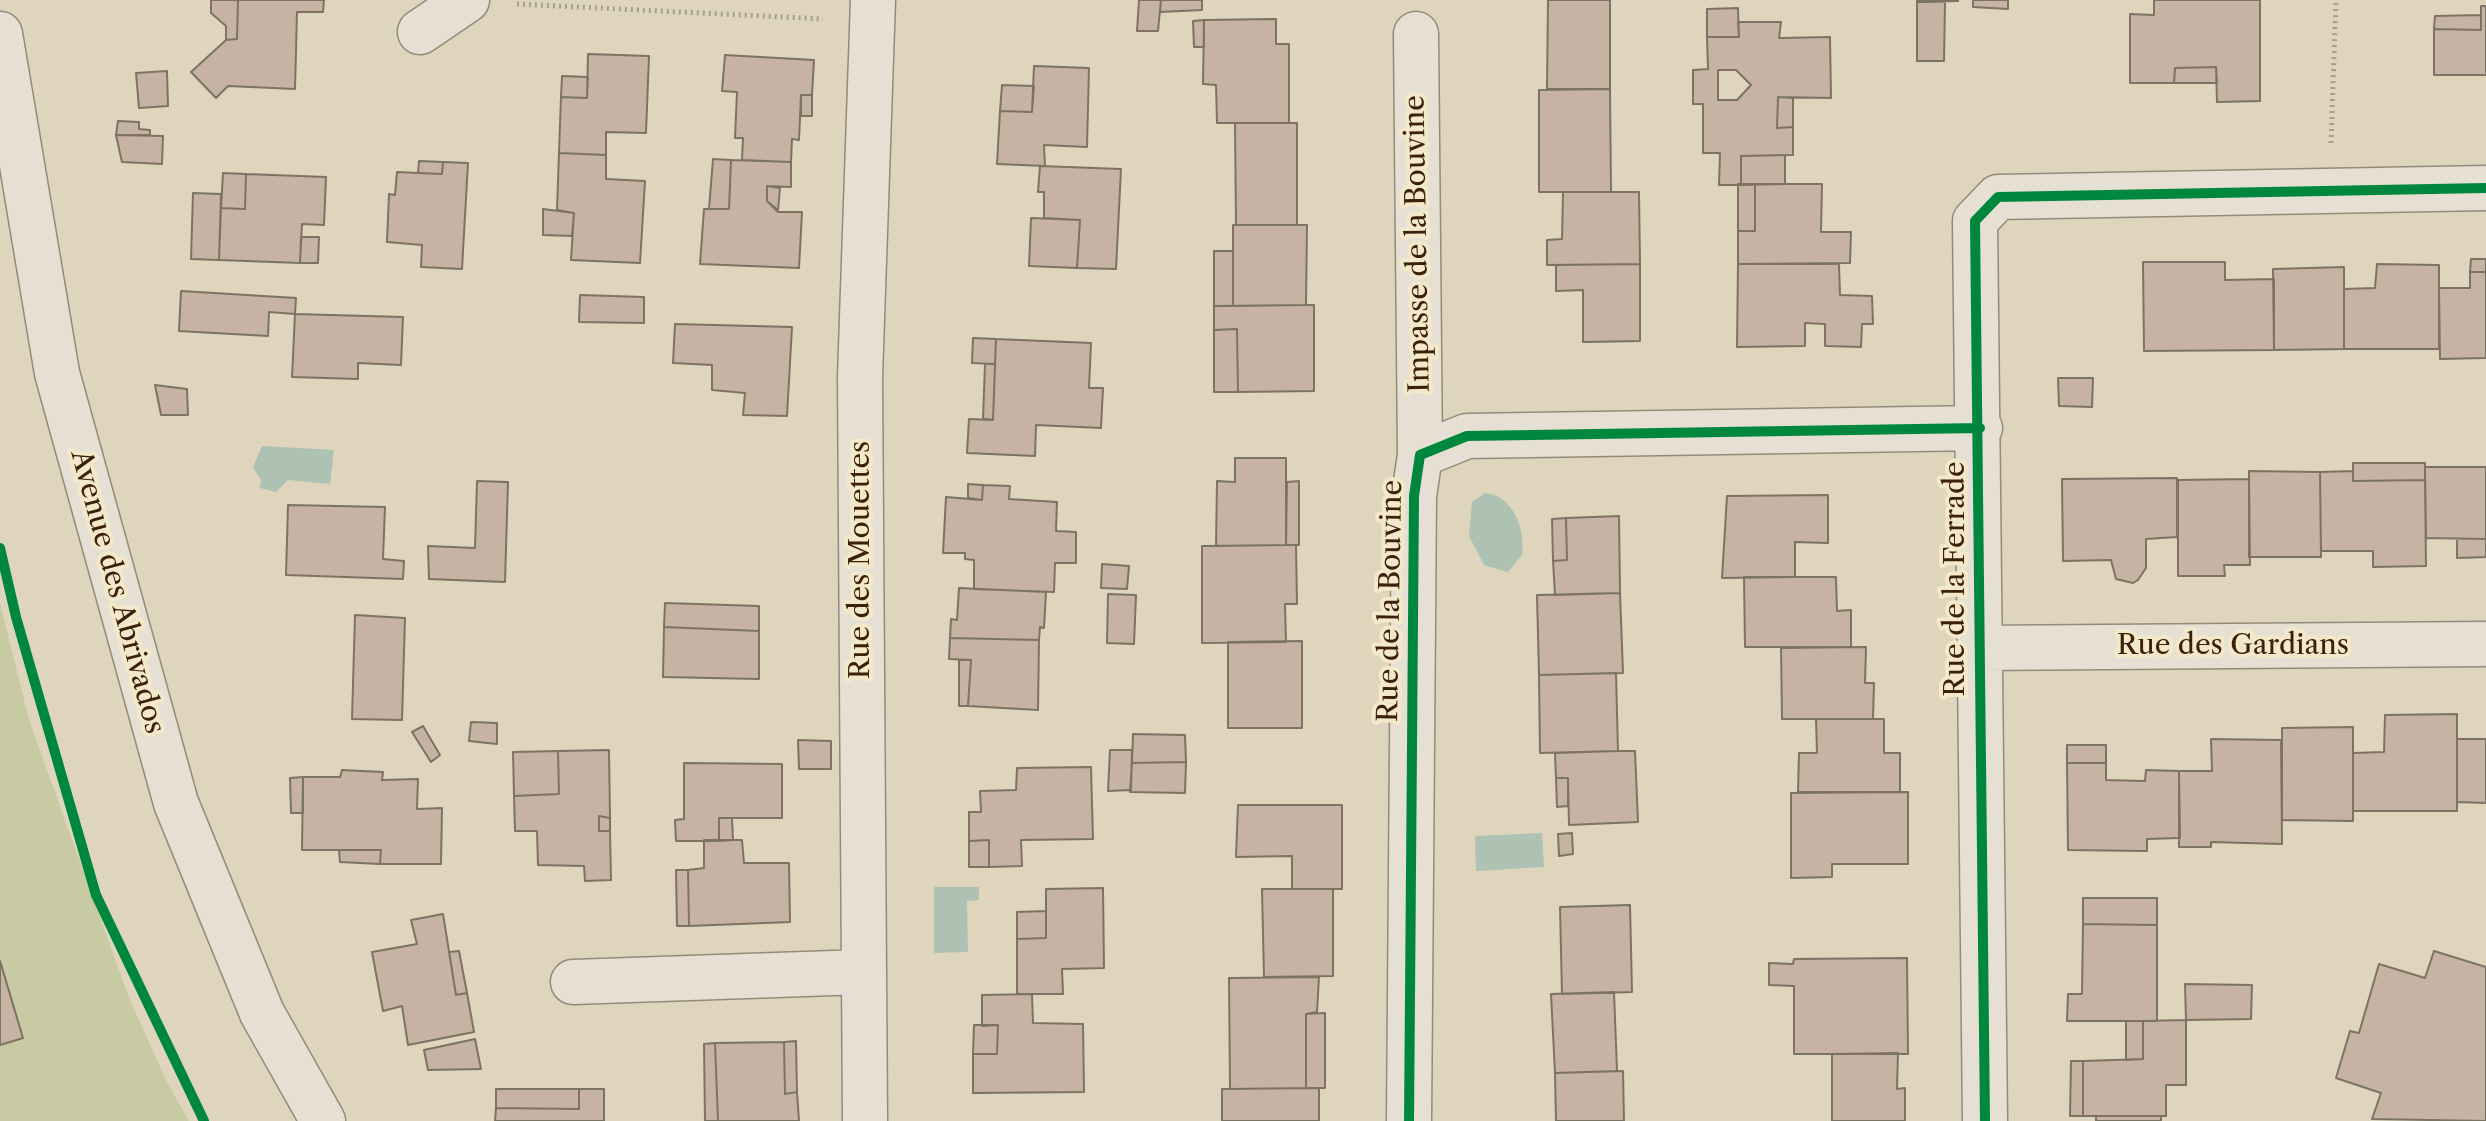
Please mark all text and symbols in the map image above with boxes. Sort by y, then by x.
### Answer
street label: Impasse de la Bouvine [1399,95,1437,393]
street label: Rue des Mouettes [844,441,878,679]
street label: Avenue des Abrivados [63,446,171,738]
street label: Rue de la Ferrade [1939,461,1973,697]
street label: Rue de la Bouvine [1372,480,1410,722]
street label: Rue des Gardians [2117,629,2349,663]

